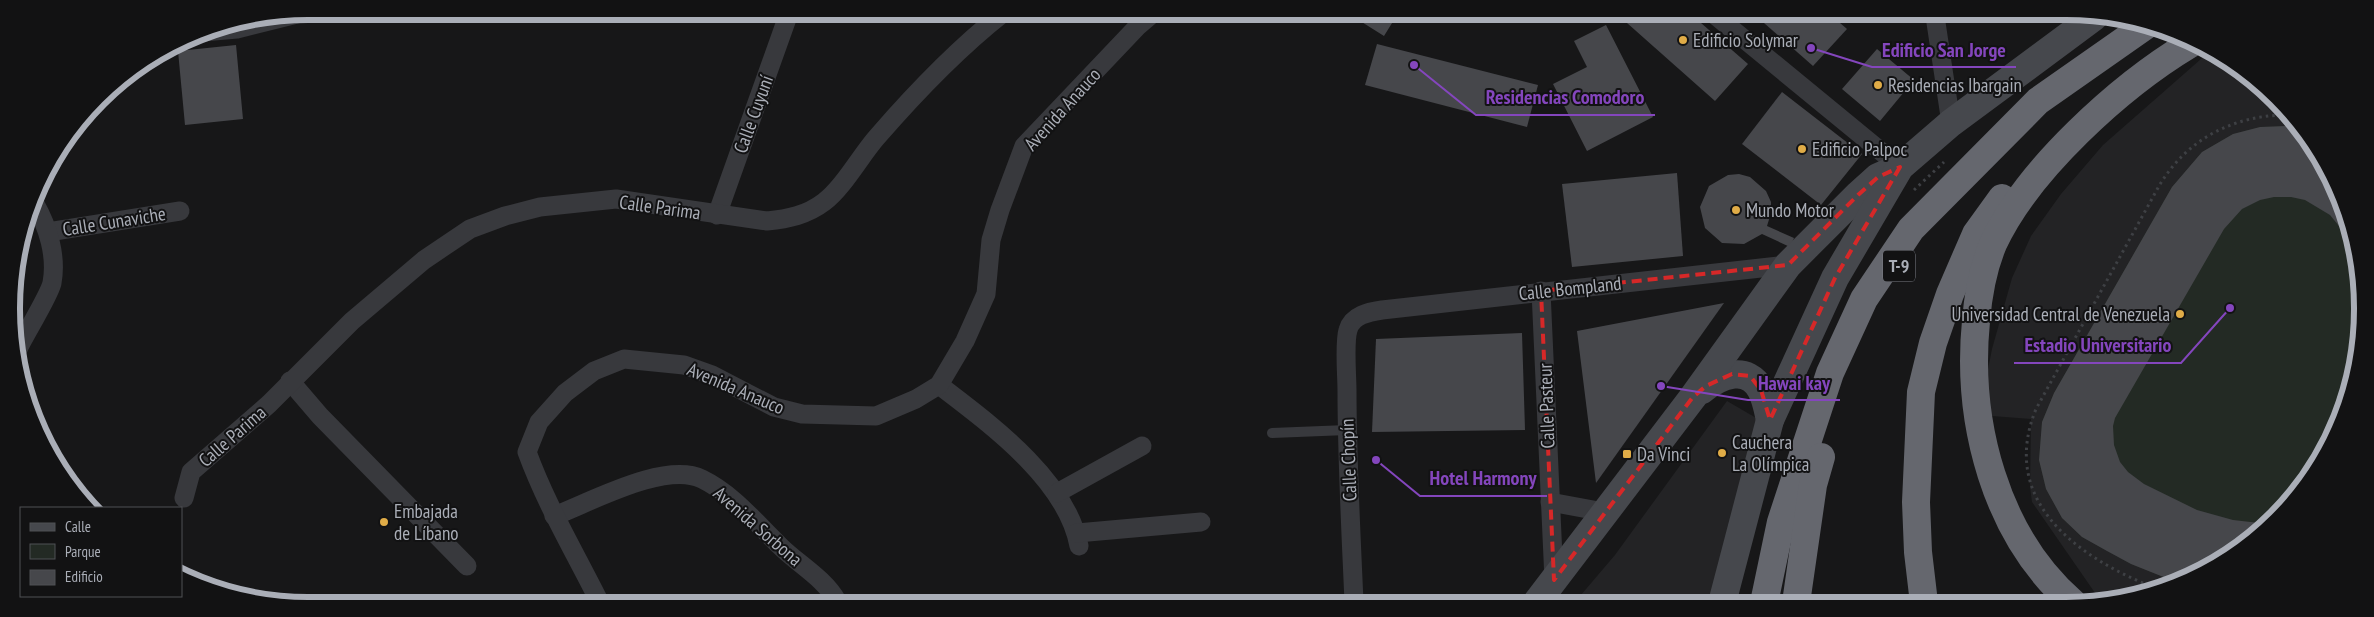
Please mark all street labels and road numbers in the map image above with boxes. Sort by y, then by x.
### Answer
street label: Avenida Anauco [1019,63,1105,155]
street label: Calle Cuyuní [728,72,778,156]
street label: Calle Parima [618,189,702,225]
street label: Calle Cunaviche [61,201,167,241]
road number: T-9 [1883,250,1915,282]
street label: Calle Bompland [1517,271,1623,305]
street label: Avenida Anauco [684,357,788,419]
street label: Calle Pasteur [1532,362,1559,449]
street label: Calle Parima [193,400,271,472]
street label: Calle Chopín [1335,418,1361,502]
street label: Avenida Sorbona [709,481,807,571]

